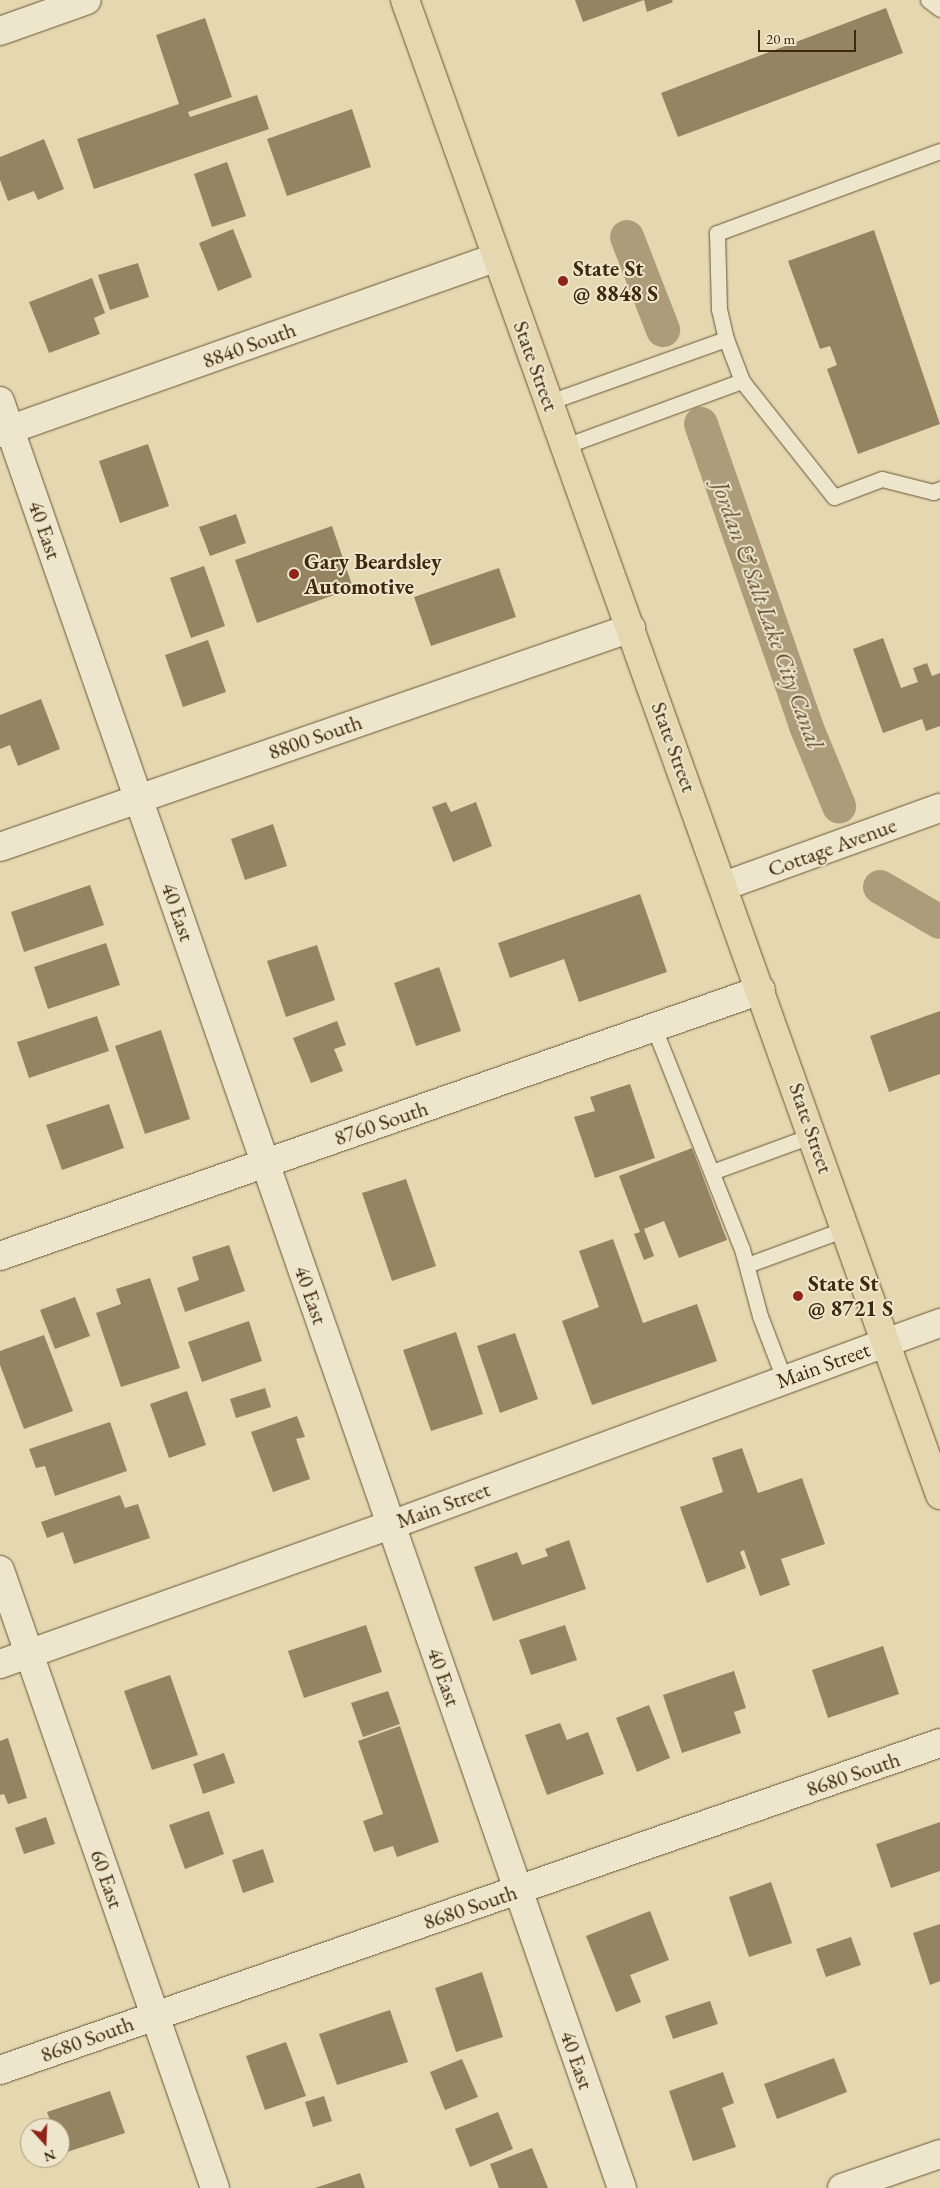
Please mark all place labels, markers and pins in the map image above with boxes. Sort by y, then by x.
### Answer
place label: State St @ 8848 S [573,255,658,306]
marker: State St @ 8848 S [557,275,569,287]
place label: Gary Beardsley Automotive [304,548,442,600]
marker: Gary Beardsley Automotive [288,568,300,580]
place label: State St @ 8721 S [808,1270,893,1322]
marker: State St @ 8721 S [792,1290,804,1302]

